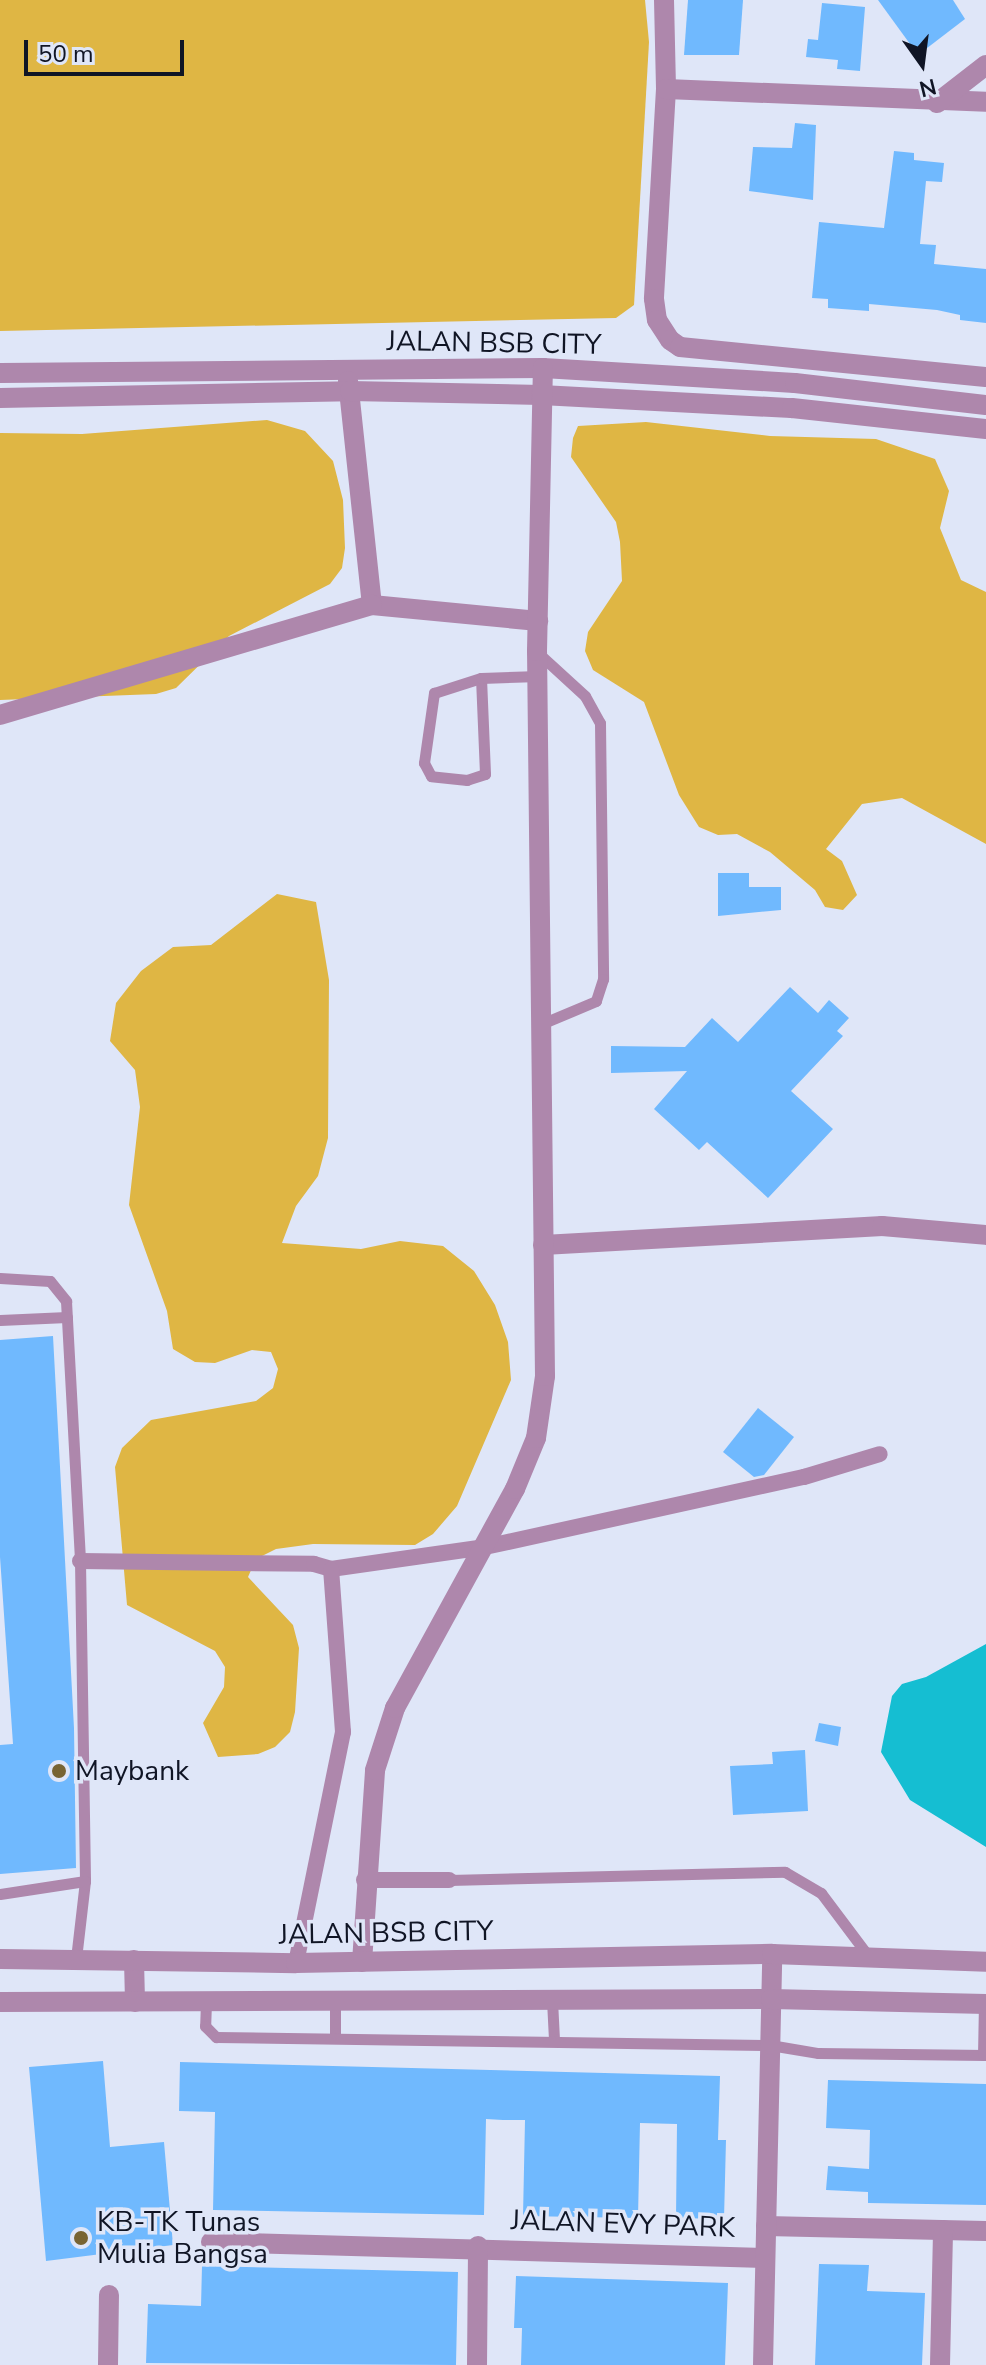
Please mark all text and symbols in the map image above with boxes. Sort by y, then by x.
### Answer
scale bar [28,24,188,74]
north arrow [882,24,962,104]
text: 50 m [38,38,94,70]
text: N [916,71,939,104]
street label: JALAN BSB CITY [386,324,602,362]
place label: Maybank [75,1754,189,1788]
marker: Maybank [50,1762,68,1780]
street label: JALAN BSB CITY [278,1914,494,1952]
street label: JALAN EVY PARK [510,2203,736,2245]
place label: KB-TK Tunas Mulia Bangsa [97,2205,268,2271]
marker: KB-TK Tunas Mulia Bangsa [72,2229,90,2247]

